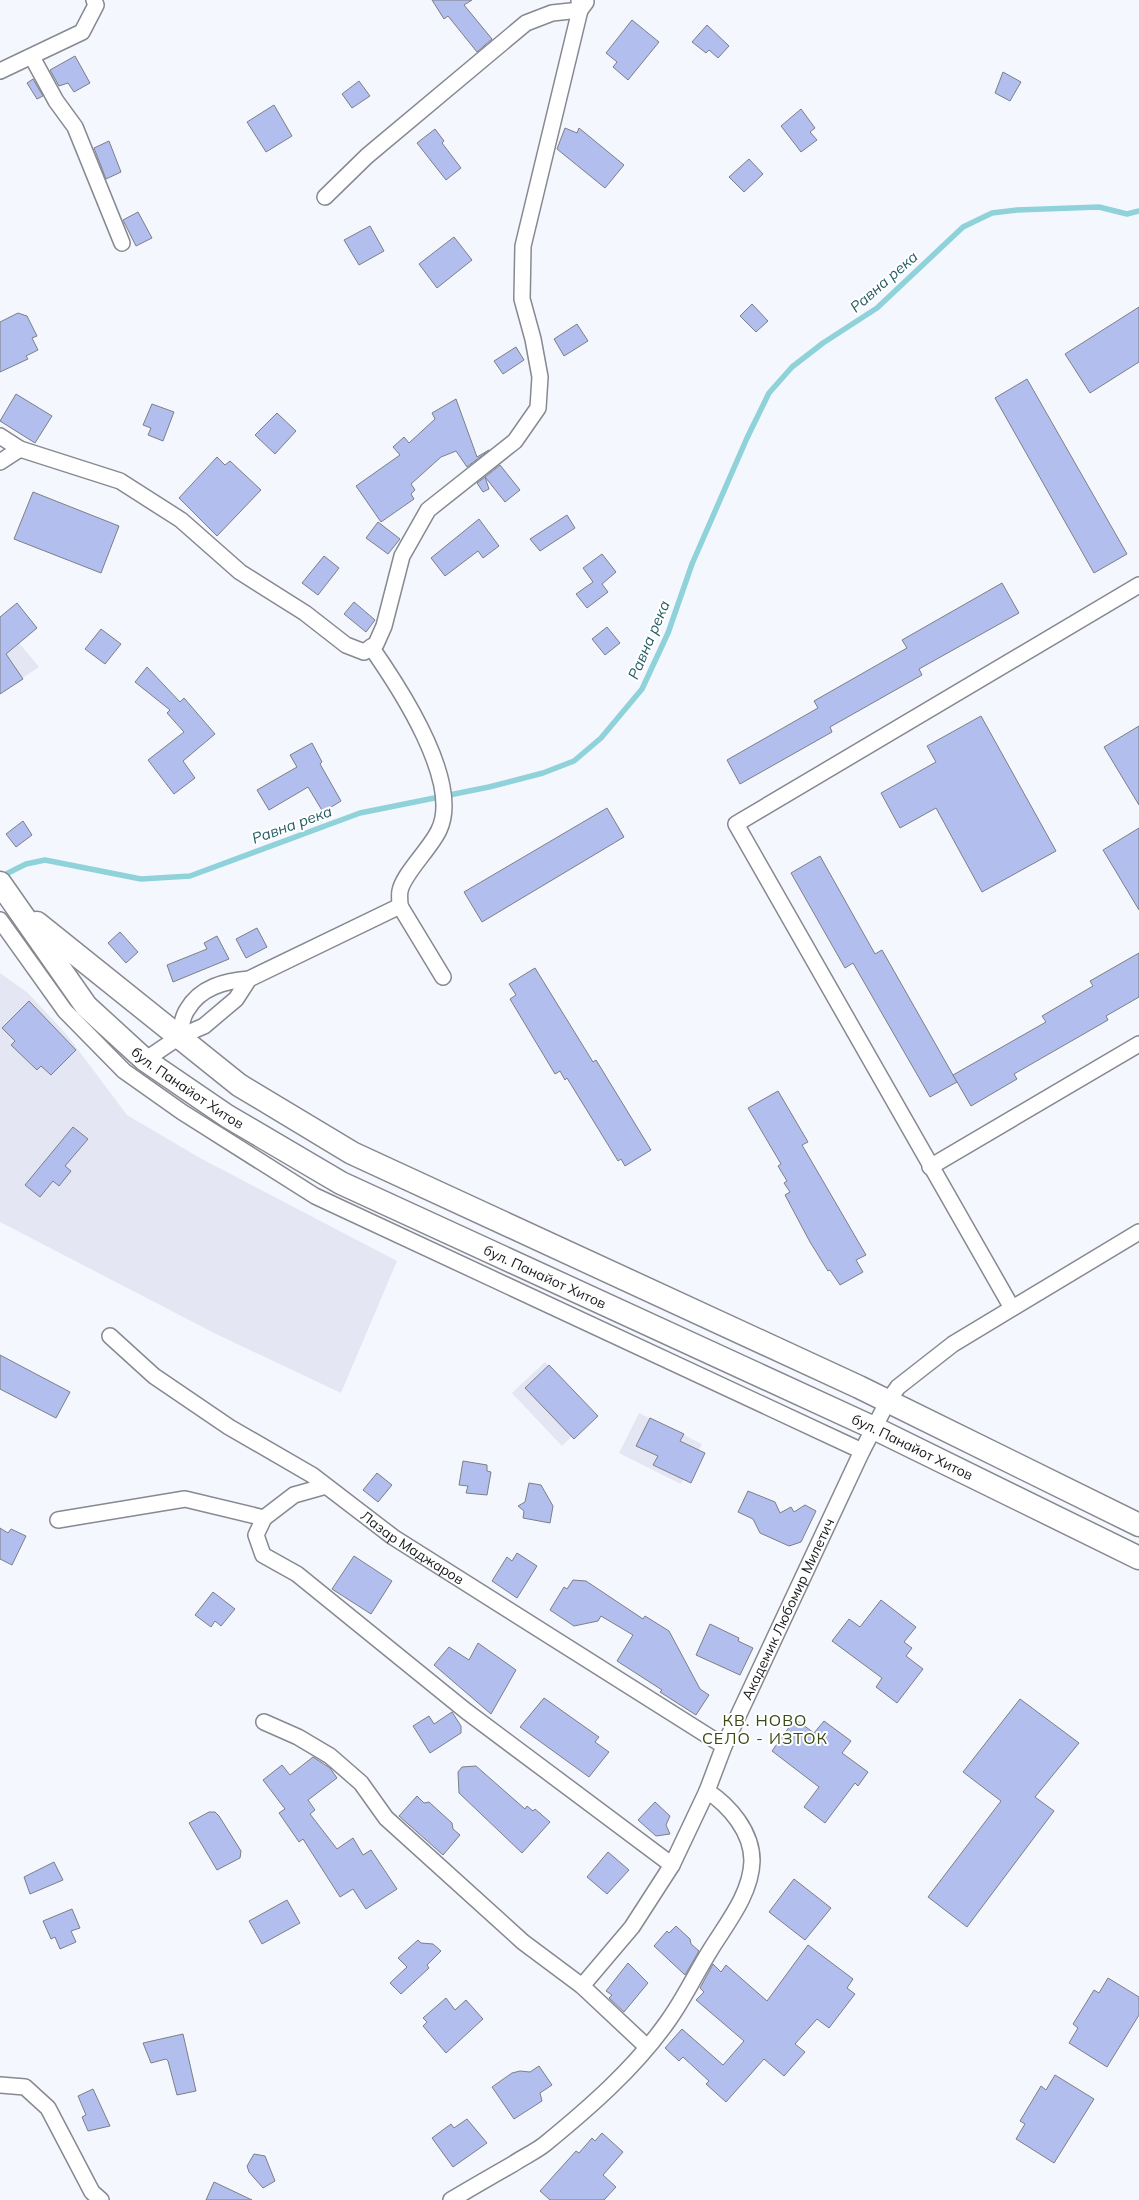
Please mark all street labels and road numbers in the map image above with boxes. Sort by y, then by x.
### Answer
street label: бул. Панайот Хитов [128,1043,247,1133]
street label: бул. Панайот Хитов [481,1241,609,1313]
street label: бул. Панайот Хитов [849,1410,976,1484]
street label: Лазар Маджаров [357,1507,467,1589]
street label: Академик Любомир Милетич [738,1515,838,1703]

